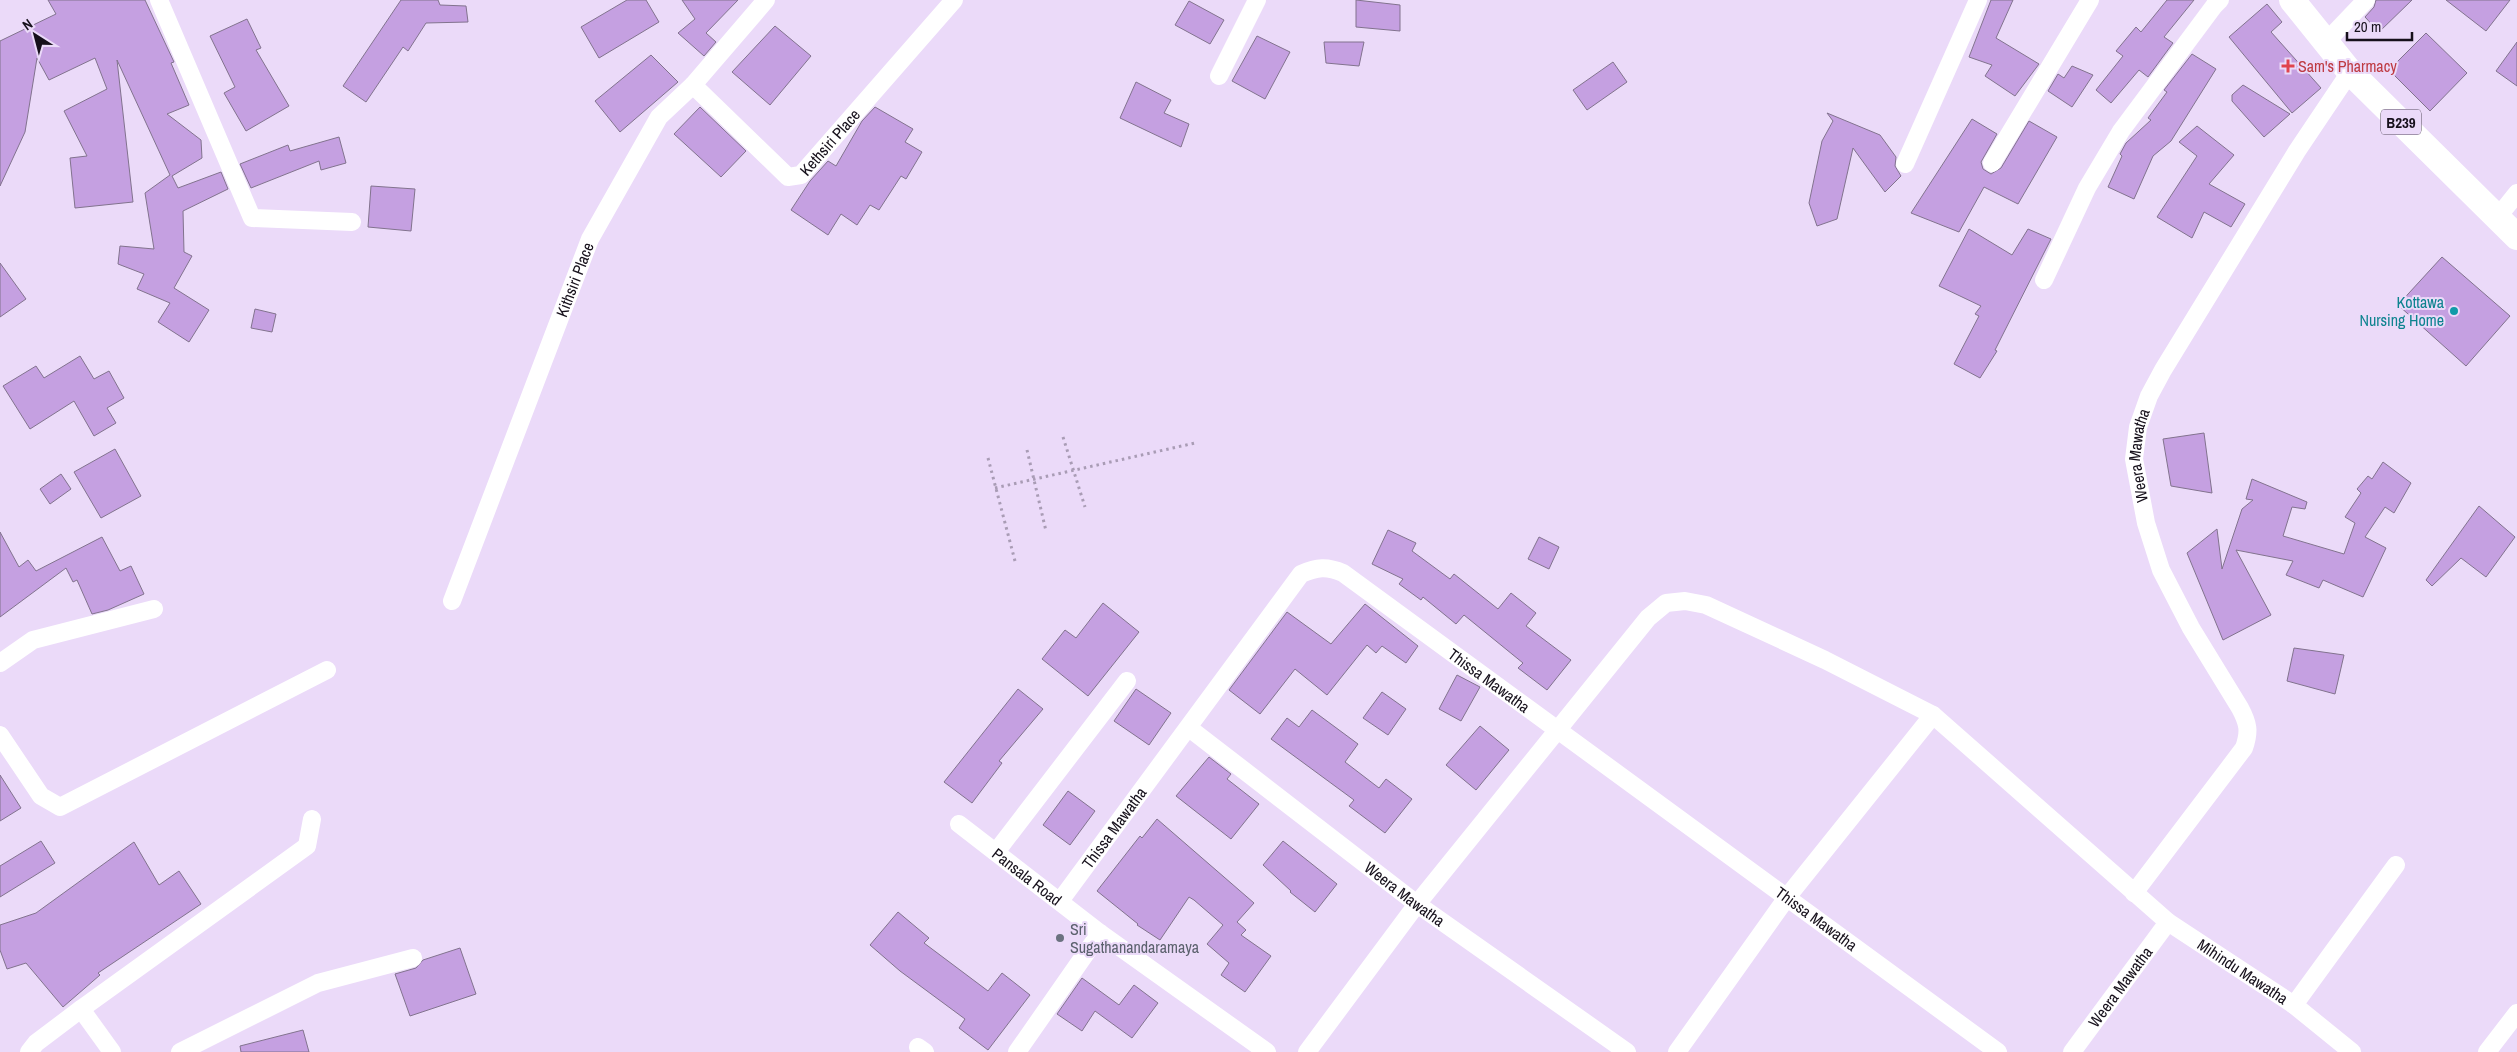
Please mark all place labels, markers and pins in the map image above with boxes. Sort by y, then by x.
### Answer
place label: Sam's Pharmacy [2298,55,2397,77]
marker: Sam's Pharmacy [2282,60,2294,72]
place label: Kottawa Nursing Home [2359,291,2445,331]
marker: Kottawa Nursing Home [2448,305,2460,317]
place label: Sri Sugathanandaramaya [1070,918,1200,958]
marker: Sri Sugathanandaramaya [1054,932,1066,944]

